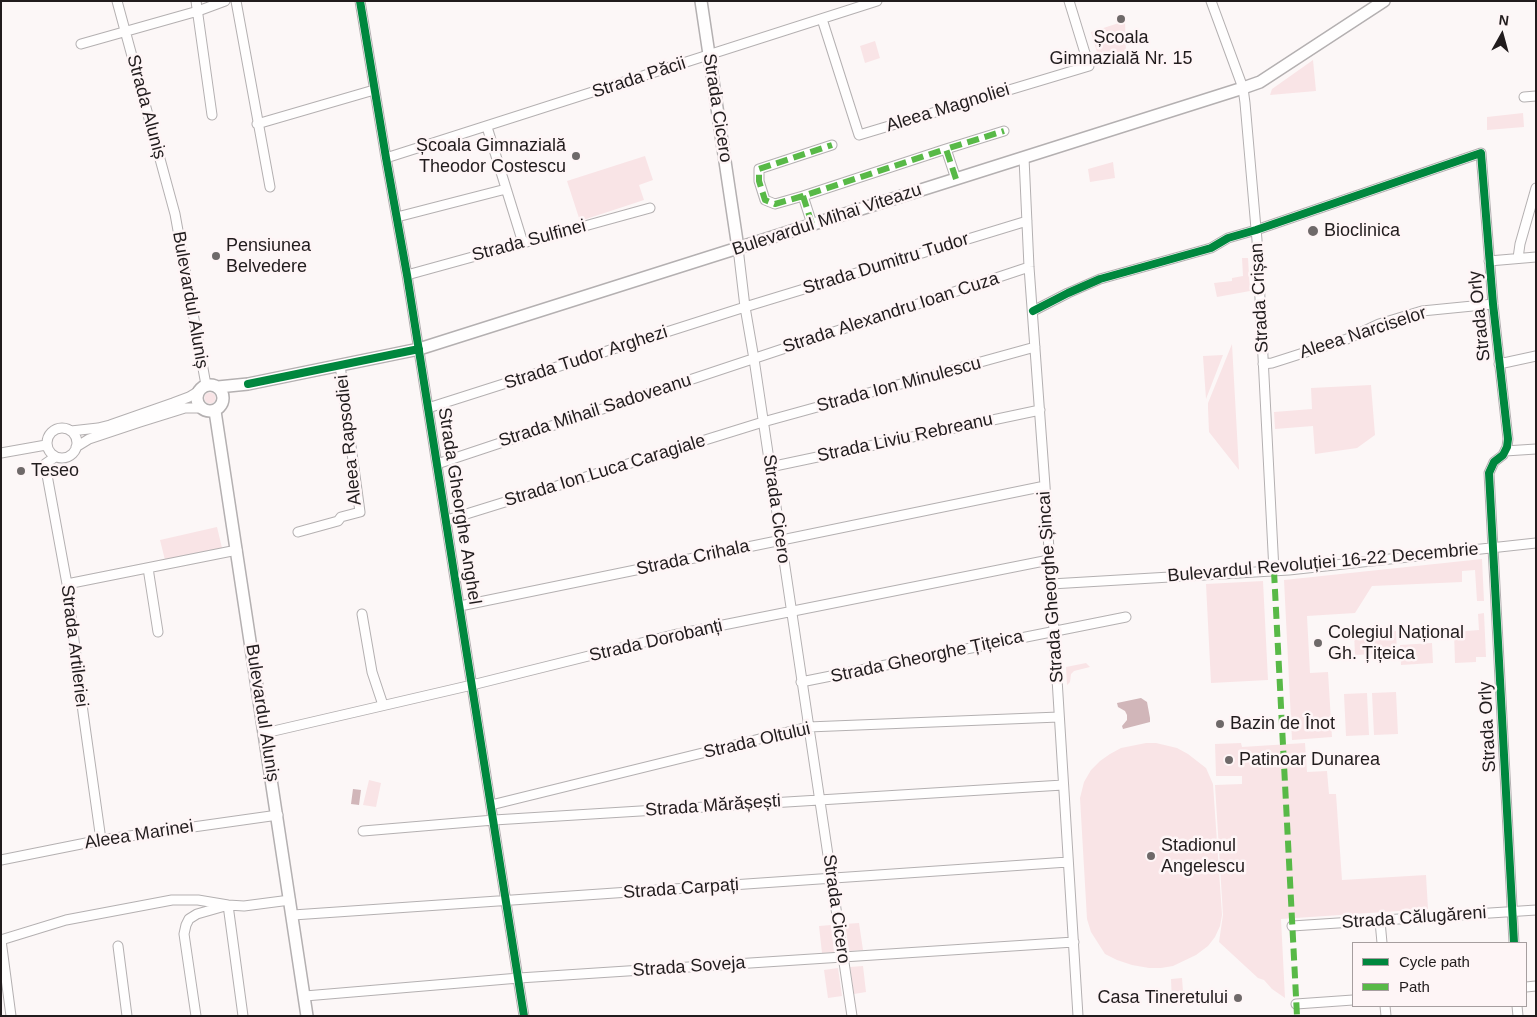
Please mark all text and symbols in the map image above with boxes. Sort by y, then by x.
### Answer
north arrow [1477,10,1527,60]
text: N [1498,12,1510,29]
marker: Școala Gimnazială Nr. 15 [1115,13,1127,25]
place label: Școala Gimnazială Nr. 15 [1049,27,1193,70]
street label: Strada Aluniș [122,52,170,162]
street label: Strada Cicero [698,52,736,164]
street label: Strada Păcii [590,53,688,103]
street label: Aleea Magnoliei [884,79,1012,137]
place label: Școala Gimnazială Theodor Costescu [416,135,566,178]
marker: Școala Gimnazială Theodor Costescu [570,150,582,162]
street label: Bulevardul Mihai Viteazu [730,179,924,261]
street label: Strada Sulfinei [470,215,588,267]
place label: Bioclinica [1324,220,1400,242]
marker: Bioclinica [1306,224,1320,238]
street label: Strada Dumitru Tudor [800,228,972,300]
street label: Bulevardul Aluniș [167,230,213,370]
place label: Pensiunea Belvedere [226,235,311,278]
street label: Strada Crișan [1246,242,1274,354]
marker: Pensiunea Belvedere [210,250,222,262]
street label: Strada Alexandru Ioan Cuza [780,268,1002,358]
street label: Strada Orly [1465,270,1495,362]
street label: Aleea Narciselor [1297,302,1429,364]
street label: Strada Tudor Arghezi [502,321,670,395]
street label: Strada Ion Minulescu [815,353,983,417]
street label: Strada Mihail Sadoveanu [496,370,694,452]
street label: Aleea Rapsodiei [331,374,367,506]
street label: Strada Gheorghe Anghel [433,406,485,606]
street label: Strada Liviu Rebreanu [815,409,995,467]
street label: Strada Ion Luca Caragiale [502,430,708,512]
street label: Strada Cicero [758,453,794,565]
place label: Teseo [31,460,79,482]
marker: Teseo [15,465,27,477]
street label: Strada Gheorghe Șincai [1034,490,1068,684]
street label: Strada Crihala [634,535,752,581]
street label: Bulevardul Revoluției 16-22 Decembrie [1167,539,1479,587]
street label: Strada Artileriei [56,584,92,708]
street label: Strada Dorobanți [587,615,725,667]
place label: Colegiul Național Gh. Țițeica [1328,622,1464,664]
street label: Strada Gheorghe Țițeica [829,626,1025,688]
marker: Colegiul Național Gh. Țițeica [1312,637,1324,649]
street label: Bulevardul Aluniș [240,643,284,783]
street label: Strada Orly [1475,681,1501,773]
place label: Bazin de Înot [1230,713,1335,735]
street label: Strada Oltului [701,718,813,764]
marker: Bazin de Înot [1214,718,1226,730]
place label: Patinoar Dunarea [1239,749,1380,771]
marker: Patinoar Dunarea [1223,754,1235,766]
street label: Strada Mărășești [644,790,782,822]
street label: Aleea Marinei [83,816,195,854]
place label: Stadionul Angelescu [1161,835,1245,878]
marker: Stadionul Angelescu [1145,850,1157,862]
street label: Strada Cicero [818,853,854,965]
street label: Strada Carpați [622,874,740,904]
street label: Strada Călugăreni [1341,902,1487,934]
legend [1352,942,1527,1007]
street label: Strada Soveja [632,952,746,982]
text: Cycle path [1399,953,1470,970]
text: Path [1399,978,1430,995]
place label: Casa Tineretului [1098,987,1228,1009]
marker: Casa Tineretului [1232,992,1244,1004]

